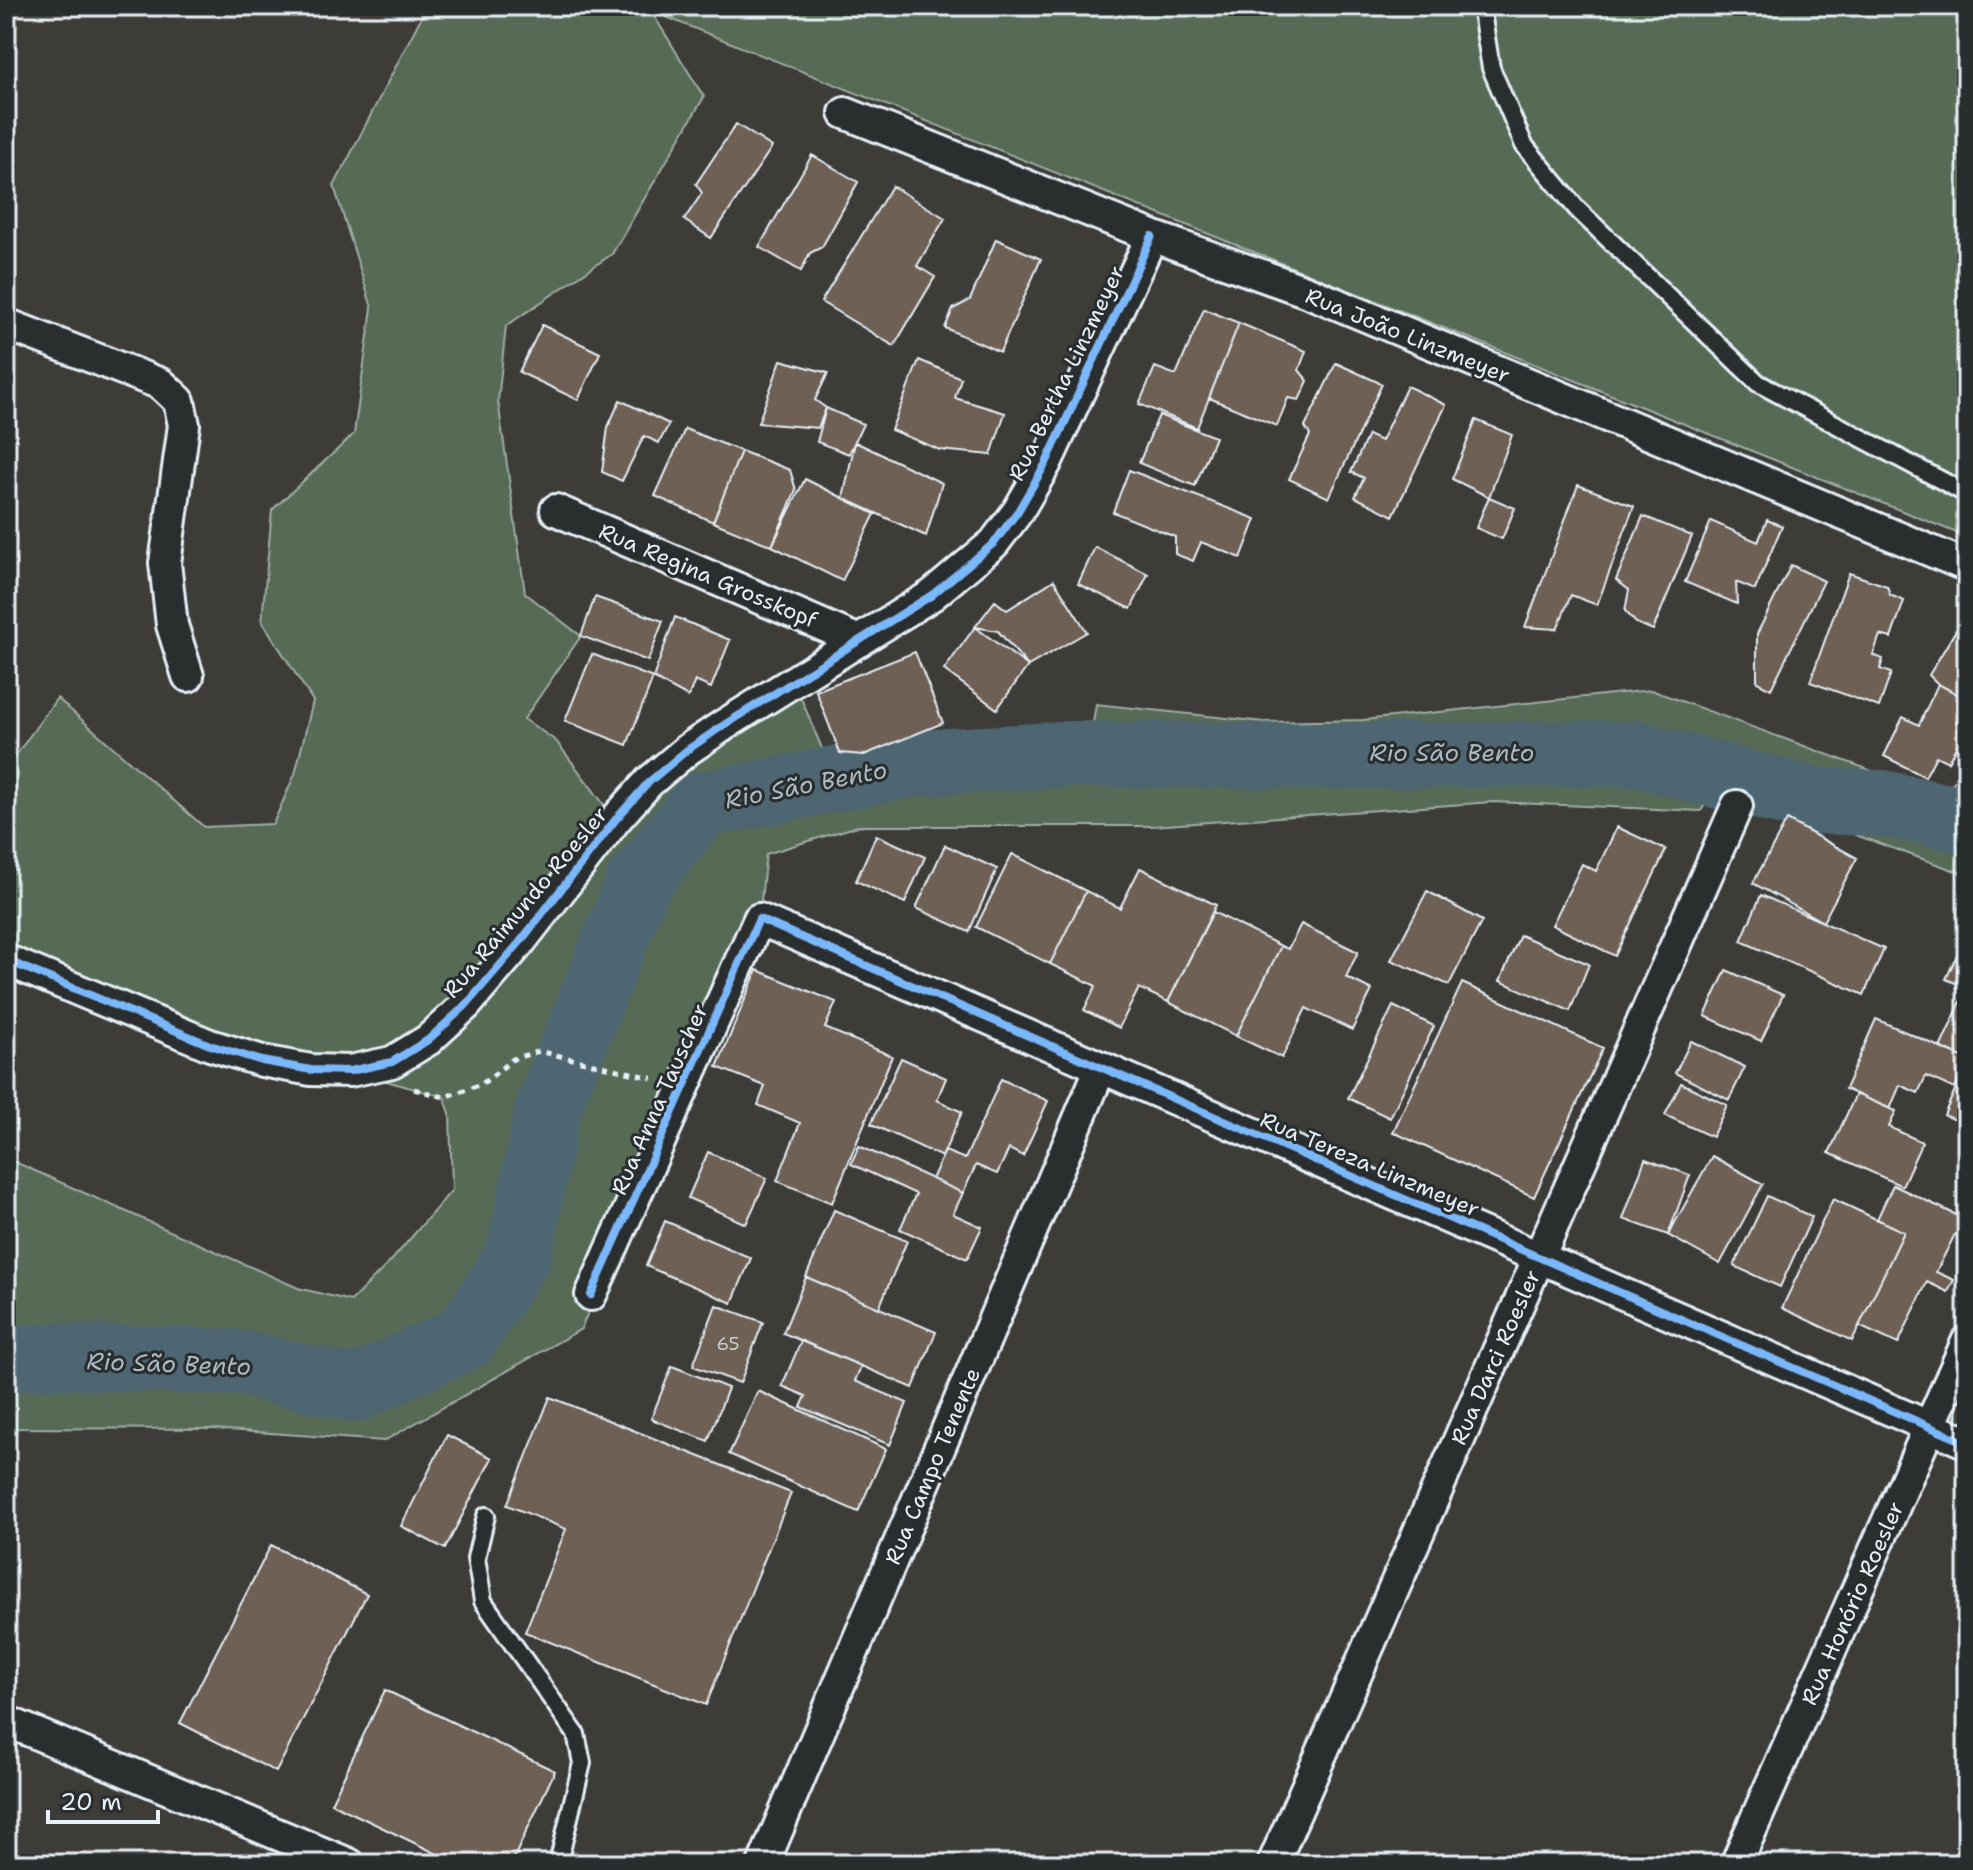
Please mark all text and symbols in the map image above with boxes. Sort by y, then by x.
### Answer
street label: Rua Bertha Linzmeyer [1002,261,1131,486]
street label: Rua João Linzmeyer [1301,281,1514,390]
street label: Rua Regina Grosskopf [594,516,822,635]
water label: Rio São Bento [1370,737,1534,769]
water label: Rio São Bento [722,754,890,816]
street label: Rua Raimundo Roesler [437,801,614,1004]
street label: Rua Anna Tauscher [604,999,715,1199]
street label: Rua Tereza Linzmeyer [1256,1105,1484,1224]
street label: Rua Darci Roesler [1444,1265,1547,1449]
house number: 65 [717,1332,739,1356]
water label: Rio São Bento [86,1345,252,1383]
street label: Rua Campo Tenente [878,1363,987,1569]
street label: Rua Honório Roesler [1795,1497,1910,1709]
scale bar [48,1774,158,1824]
text: 20 m [60,1786,122,1818]

